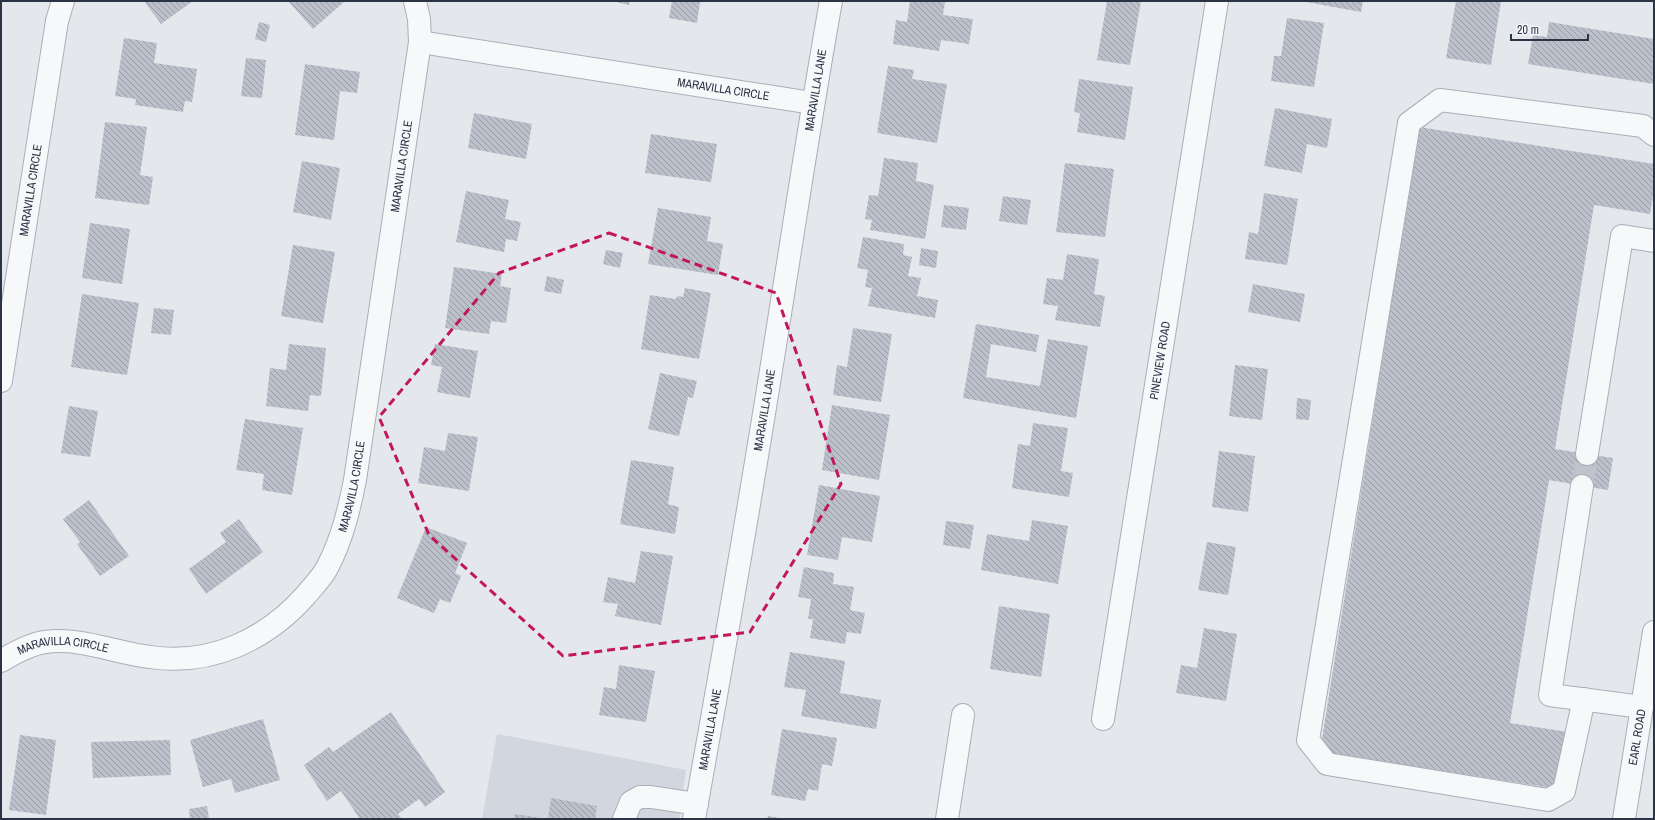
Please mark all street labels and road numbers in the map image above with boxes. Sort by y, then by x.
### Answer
street label: MARAVILLA LANE [801,48,830,132]
street label: MARAVILLA CIRCLE [676,74,771,104]
street label: MARAVILLA CIRCLE [387,119,416,213]
street label: MARAVILLA CIRCLE [16,143,46,237]
street label: PINEVIEW ROAD [1146,320,1174,401]
street label: MARAVILLA LANE [750,368,779,452]
street label: MARAVILLA CIRCLE [335,440,369,534]
street label: MARAVILLA CIRCLE [15,633,110,659]
street label: MARAVILLA LANE [695,687,725,772]
street label: EARL ROAD [1625,708,1650,766]

